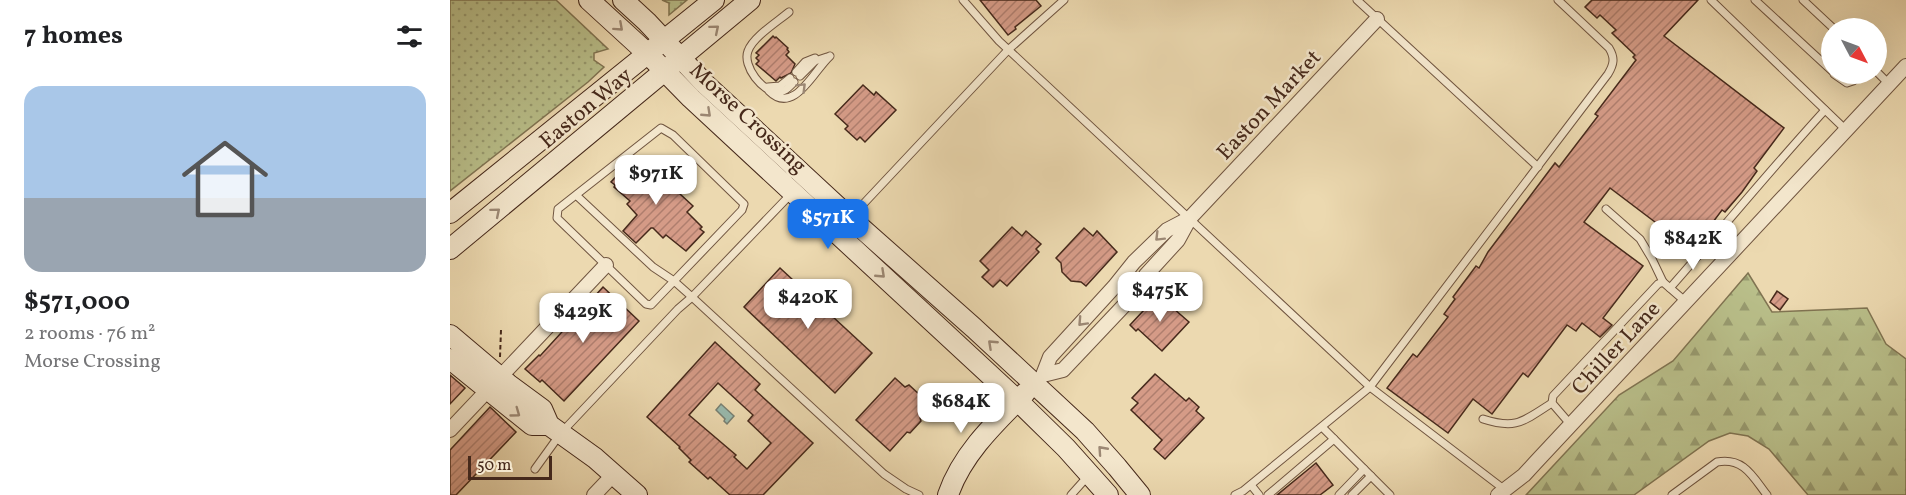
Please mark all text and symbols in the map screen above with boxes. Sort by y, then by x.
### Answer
text: 7 homes [24,18,123,54]
north arrow [1821,18,1887,84]
map controls [1821,18,1887,84]
icon: filters [393,20,426,53]
one-way arrow [612,20,622,31]
one-way arrow [708,25,719,36]
street label: Easton Market [1210,43,1329,168]
street label: Morse Crossing [682,56,813,181]
street label: Easton Way [534,61,640,157]
one-way arrow [795,84,806,95]
one-way arrow [700,106,710,117]
icon: home [171,125,279,233]
pin: $971K [614,155,698,206]
text: $971K [629,160,683,188]
pin: $571K [786,199,870,250]
text: $571K [802,204,854,232]
one-way arrow [489,209,500,220]
pin: $842K [1651,220,1735,271]
text: $842K [1664,225,1722,253]
one-way arrow [1156,230,1166,241]
one-way arrow [874,267,884,278]
pin: $475K [1118,272,1202,323]
text: $475K [1132,277,1188,305]
pin: $420K [766,279,850,330]
text: $571,000 [24,284,130,320]
text: $420K [778,284,838,312]
pin: $429K [541,293,625,344]
street label: Chiller Lane [1565,295,1668,402]
text: $429K [553,298,613,326]
one-way arrow [1078,315,1089,326]
text: 2 rooms · 76 m² [24,320,156,348]
one-way arrow [988,340,998,351]
text: Morse Crossing [24,348,161,376]
pin: $684K [919,383,1003,434]
text: $684K [931,388,991,416]
one-way arrow [510,406,521,417]
one-way arrow [1099,446,1110,457]
scale bar [468,453,552,480]
text: 50 m [477,455,511,477]

